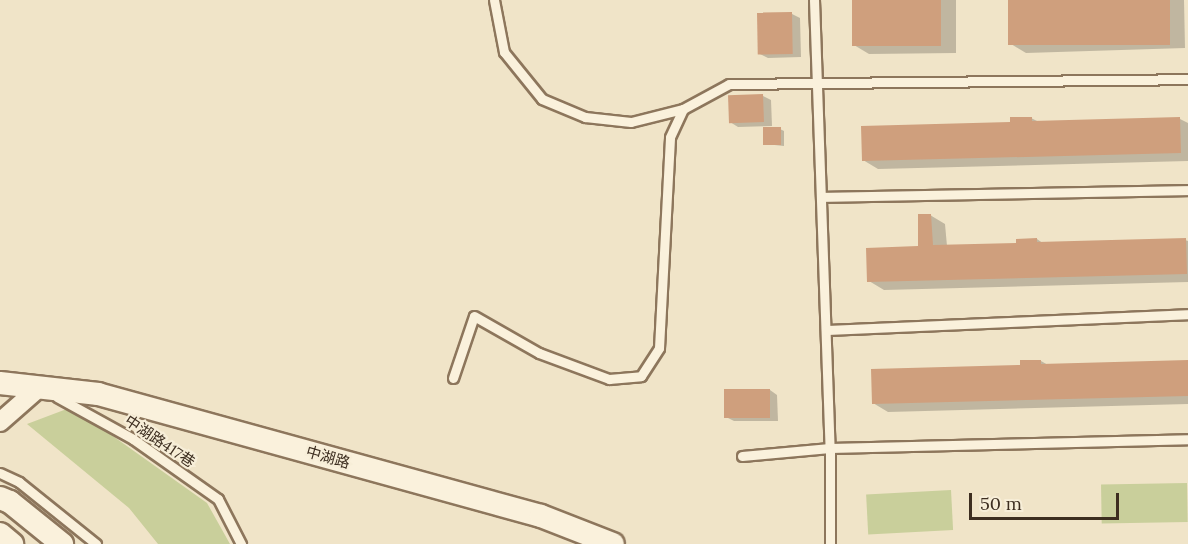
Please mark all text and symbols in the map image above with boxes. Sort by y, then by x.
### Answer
street label: 中湖路417巷 [122,411,198,471]
street label: 中湖路 [304,442,352,472]
scale bar [972,481,1122,519]
text: 50 m [980,492,1022,515]

